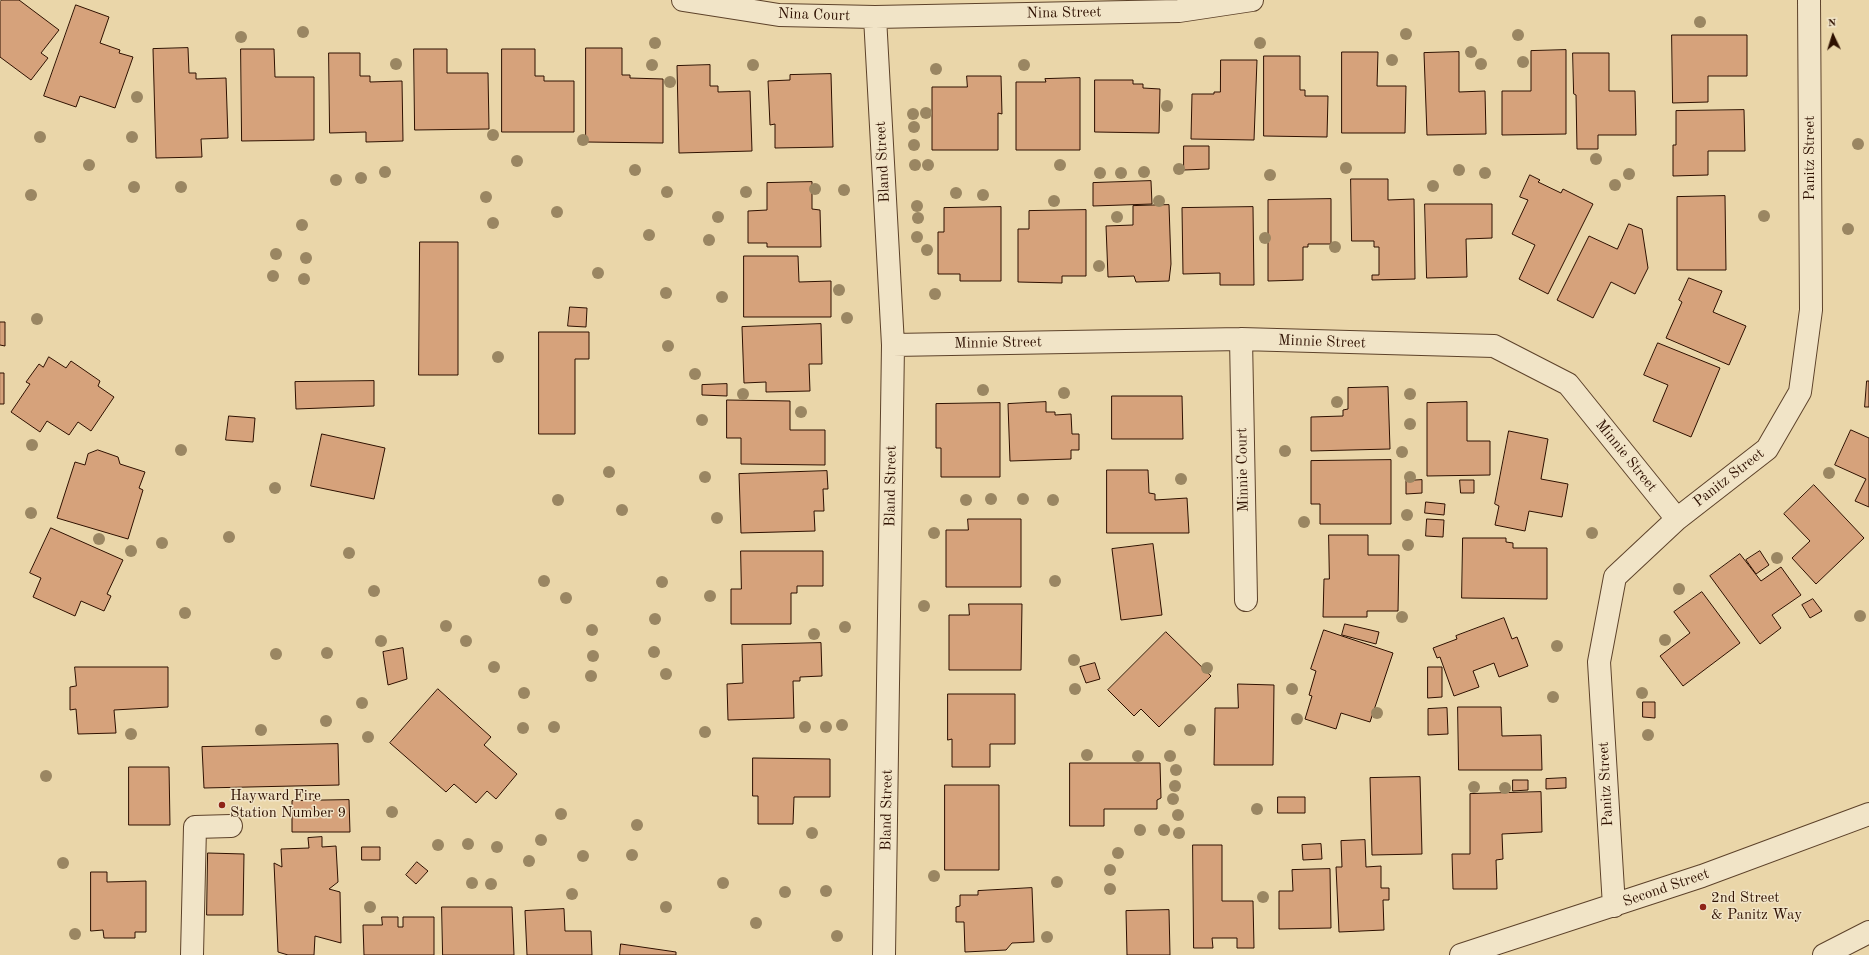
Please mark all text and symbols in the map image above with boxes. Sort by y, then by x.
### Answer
street label: Nina Street [1026,3,1102,23]
street label: Nina Court [778,5,850,25]
north arrow [1813,16,1853,56]
text: N [1828,18,1837,29]
street label: Panitz Street [1801,116,1819,200]
street label: Bland Street [872,121,894,203]
street label: Minnie Street [1278,331,1366,353]
street label: Minnie Street [954,333,1042,353]
street label: Minnie Street [1591,416,1661,496]
street label: Minnie Court [1233,427,1253,513]
street label: Bland Street [881,445,901,527]
street label: Panitz Street [1690,445,1768,511]
street label: Panitz Street [1595,741,1617,827]
street label: Bland Street [877,769,897,851]
place label: Hayward Fire Station Number 9 [230,787,346,822]
marker: Hayward Fire Station Number 9 [217,800,227,810]
street label: Second Street [1620,865,1712,911]
place label: 2nd Street & Panitz Way [1711,889,1802,924]
marker: 2nd Street & Panitz Way [1698,902,1708,912]

